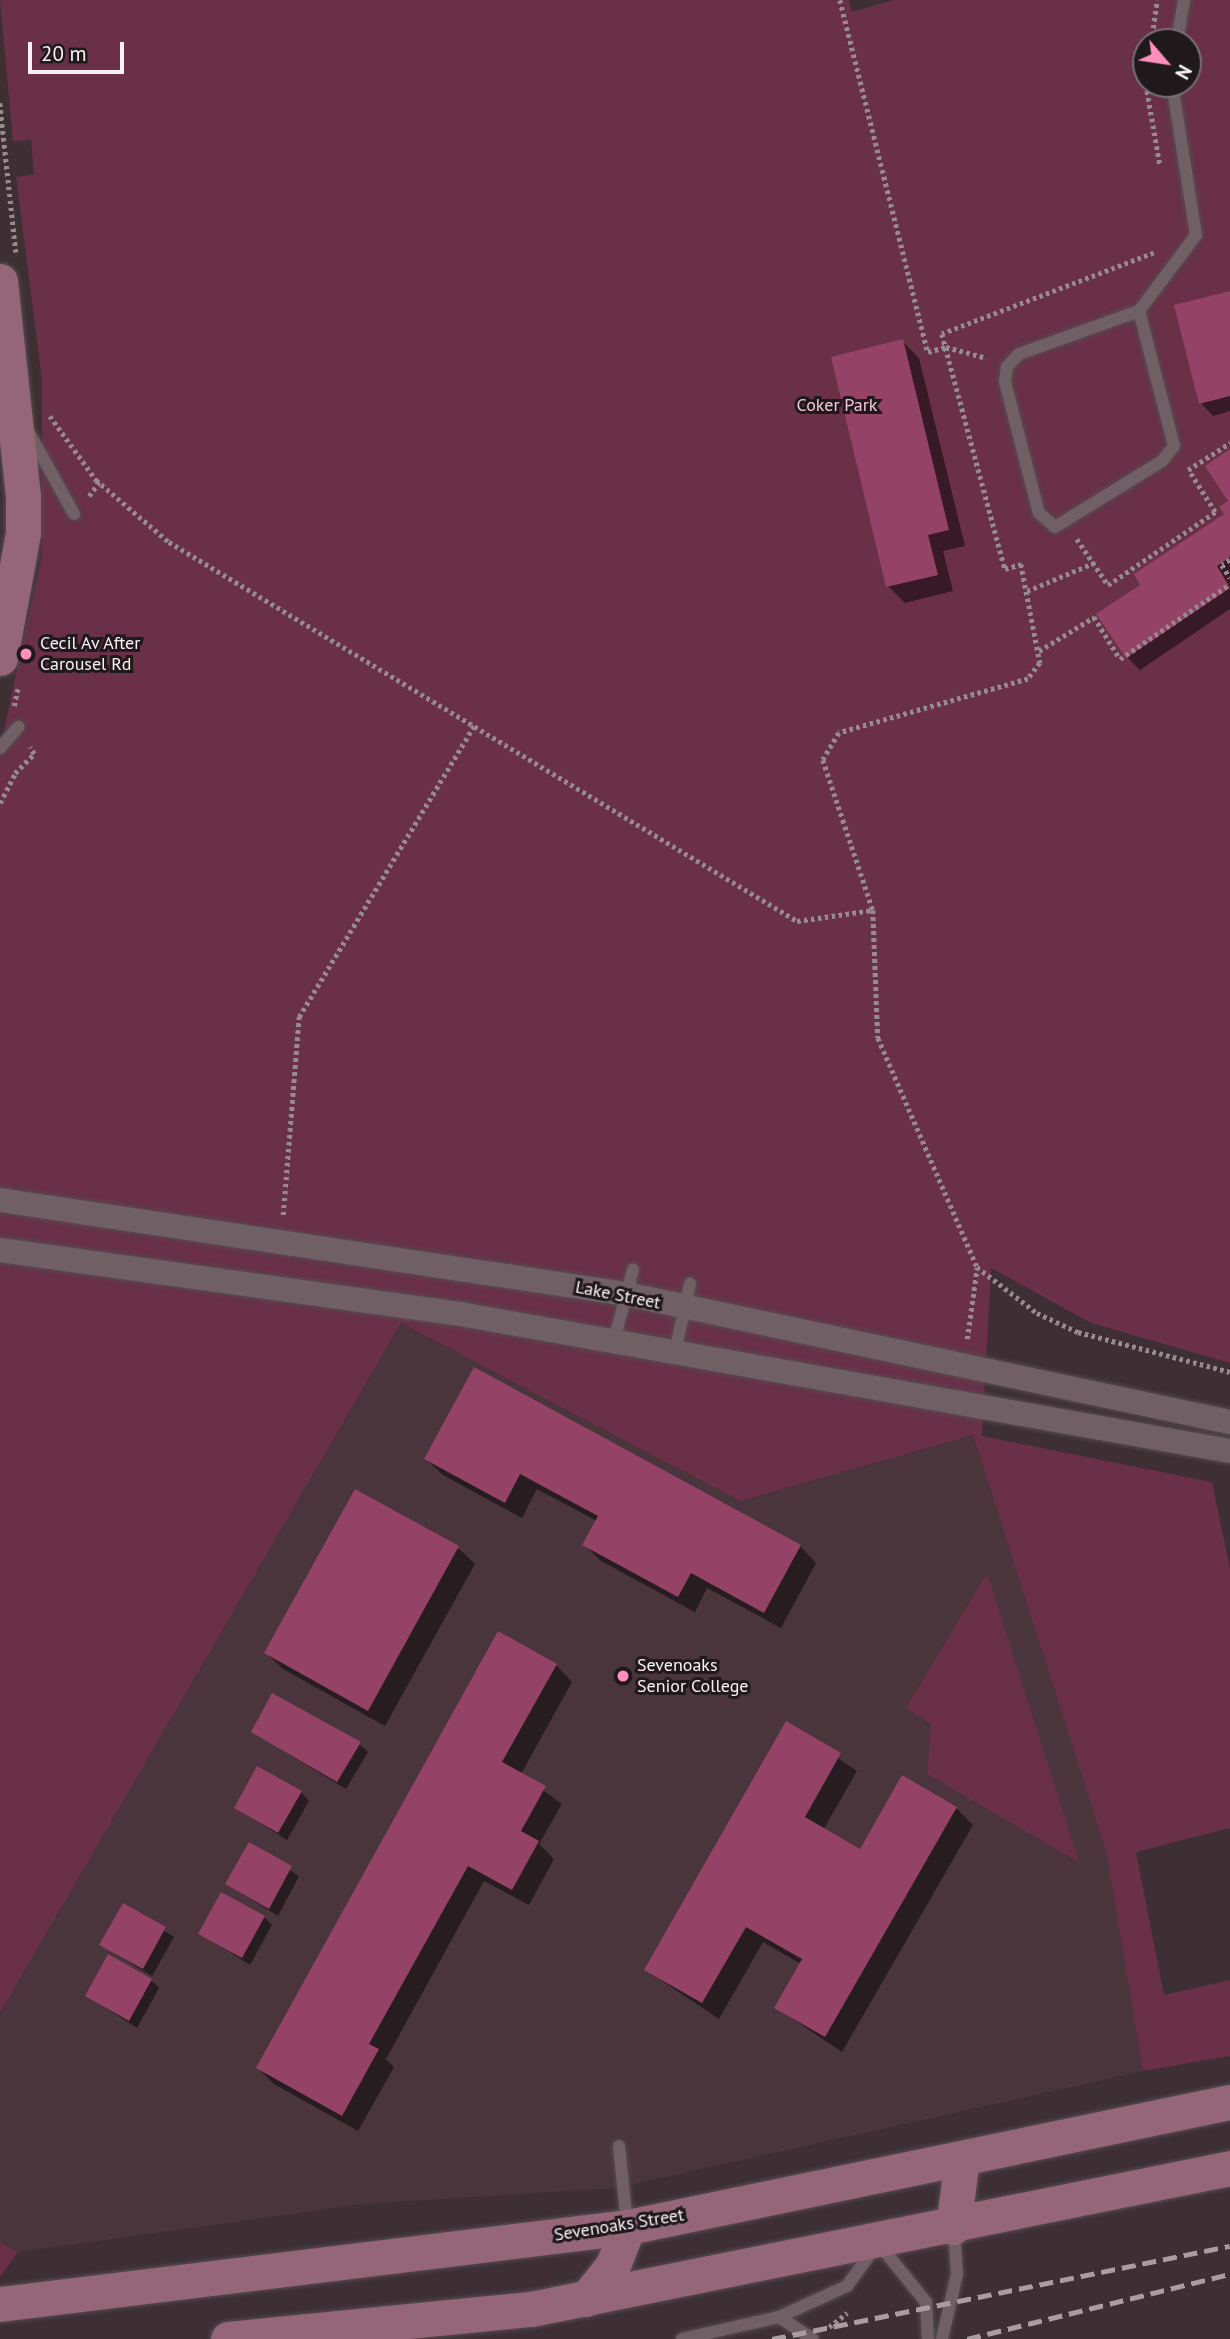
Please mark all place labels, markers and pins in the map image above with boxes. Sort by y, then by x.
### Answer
place label: Cecil Av After Carousel Rd [40,633,142,676]
marker: Cecil Av After Carousel Rd [18,646,34,662]
place label: Sevenoaks Senior College [637,1655,749,1698]
marker: Sevenoaks Senior College [615,1668,631,1684]

